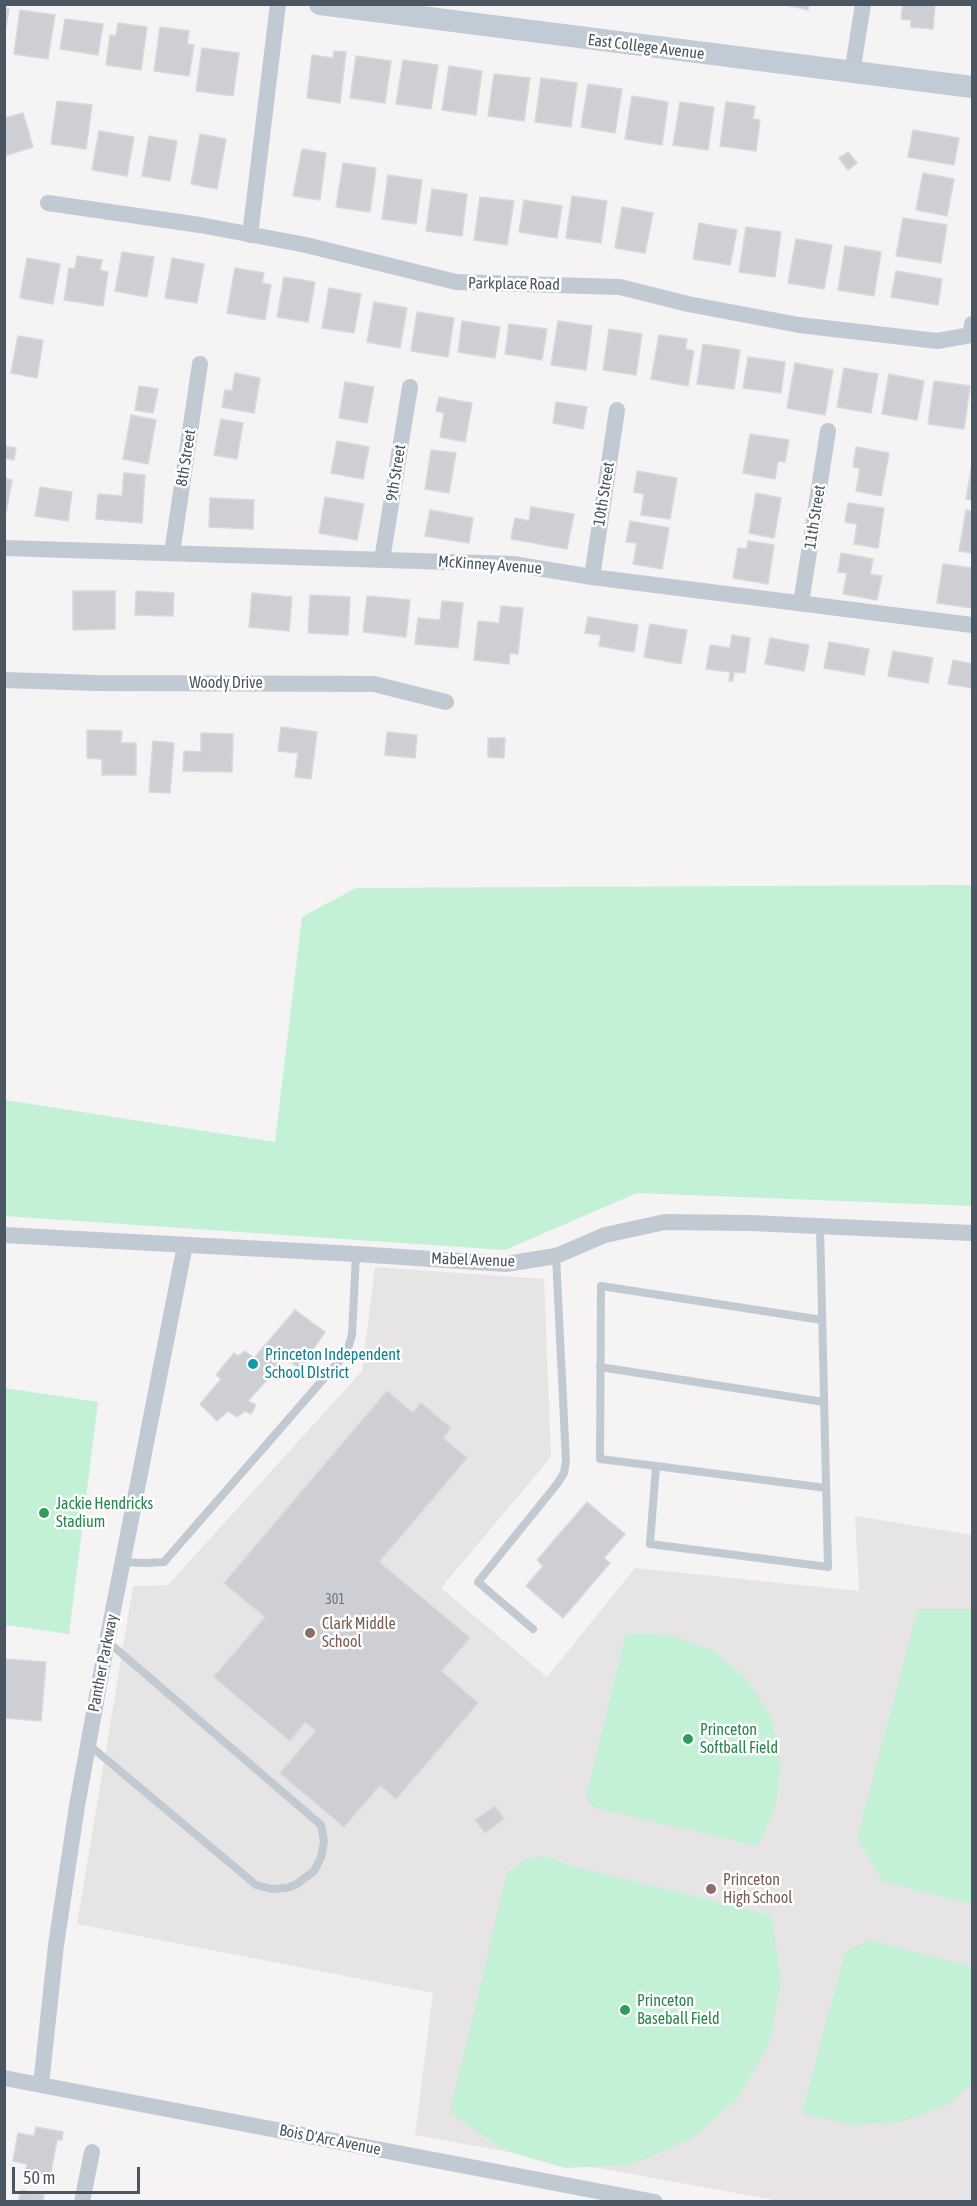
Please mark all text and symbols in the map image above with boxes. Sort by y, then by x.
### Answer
street label: East College Avenue [587,30,705,64]
street label: Parkplace Road [468,274,560,294]
street label: 8th Street [172,428,200,488]
street label: 9th Street [382,443,410,503]
street label: 10th Street [589,461,619,527]
street label: 11th Street [800,484,830,550]
street label: McKinney Avenue [438,552,542,578]
street label: Woody Drive [189,673,263,693]
street label: Mabel Avenue [431,1249,515,1271]
place label: Princeton Independent School DIstrict [265,1345,401,1383]
marker: Princeton Independent School DIstrict [246,1357,260,1371]
place label: Jackie Hendricks Stadium [56,1494,153,1532]
marker: Jackie Hendricks Stadium [37,1506,51,1520]
house number: 301 [325,1592,345,1608]
street label: Panther Parkway [84,1612,122,1714]
place label: Clark Middle School [322,1614,396,1652]
marker: Clark Middle School [303,1626,317,1640]
place label: Princeton Softball Field [700,1720,778,1758]
marker: Princeton Softball Field [681,1732,695,1746]
place label: Princeton High School [723,1870,792,1908]
marker: Princeton High School [704,1882,718,1896]
place label: Princeton Baseball Field [637,1991,720,2029]
marker: Princeton Baseball Field [618,2003,632,2017]
street label: Bois D'Arc Avenue [278,2121,382,2159]
scale bar [15,2155,142,2193]
text: 50 m [23,2167,55,2188]

